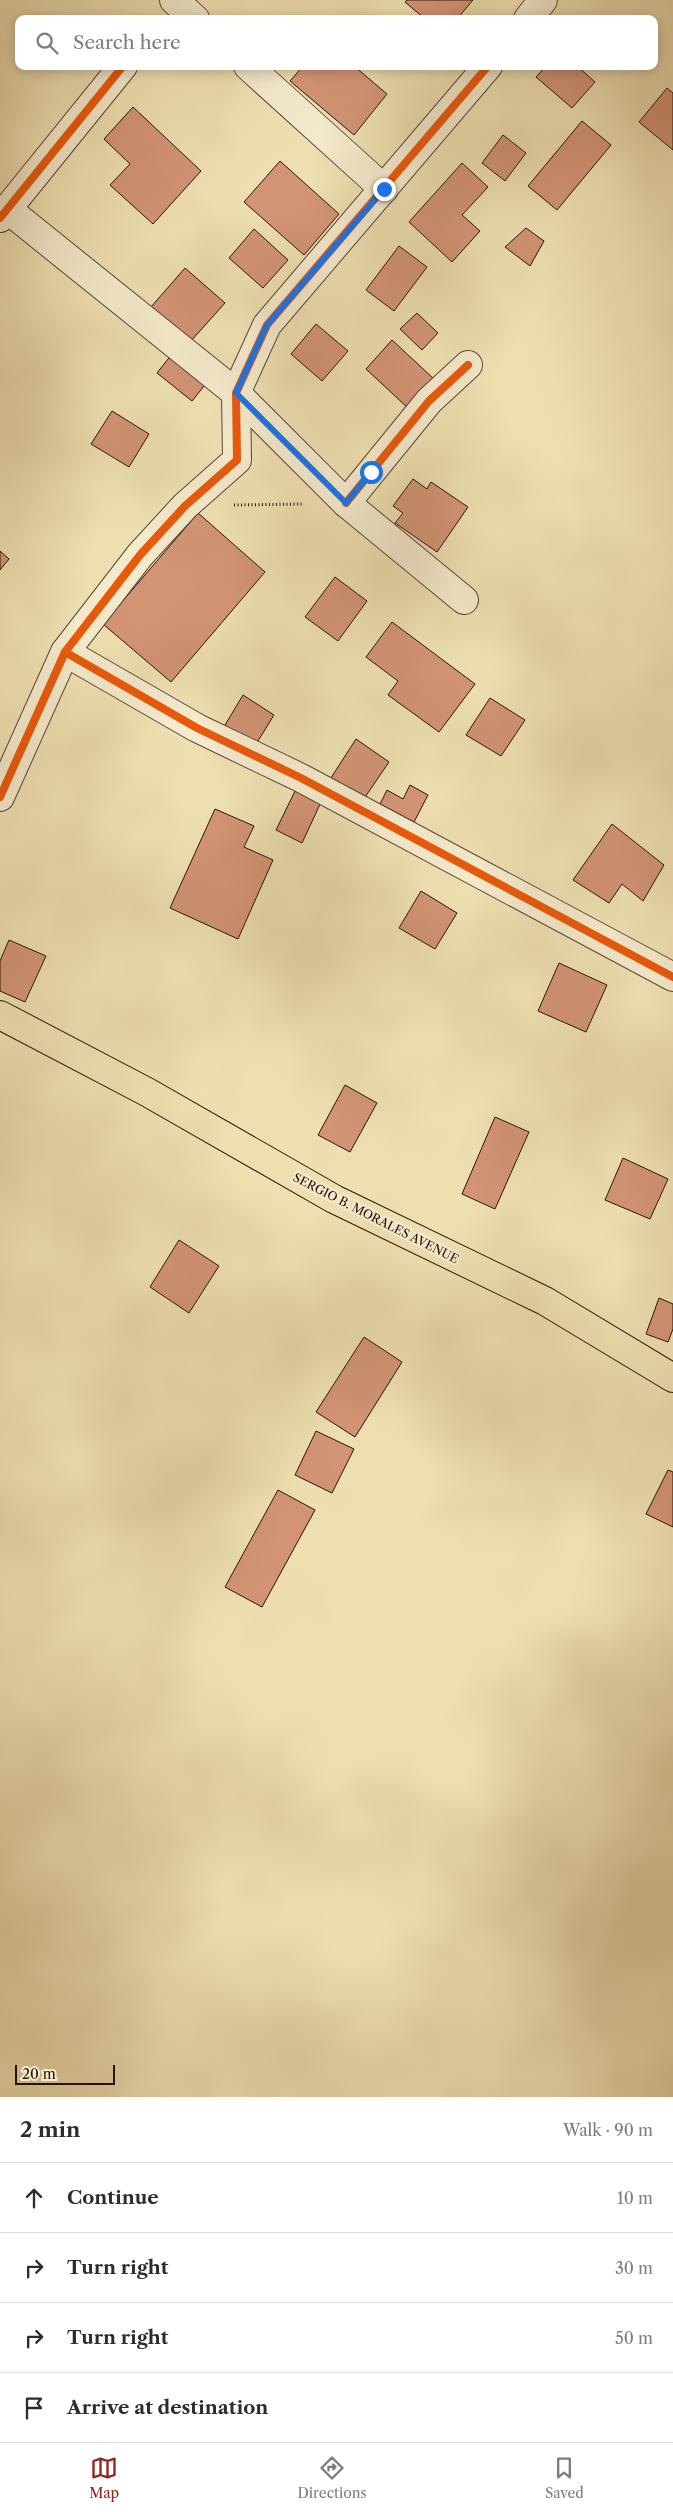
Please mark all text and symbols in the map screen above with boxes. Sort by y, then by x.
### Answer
search box [15,15,658,70]
icon: search [33,29,61,57]
text: Search here [73,31,181,54]
route end [373,178,396,201]
route start [360,461,383,484]
street label: SERGIO B. MORALES AVENUE [291,1170,461,1266]
scale bar [15,2062,115,2085]
text: 20 m [22,2065,56,2083]
text: 2 min [20,2117,80,2142]
text: Walk · 90 m [563,2120,653,2140]
icon: ahead [20,2184,48,2212]
text: Continue [67,2186,159,2209]
text: 10 m [617,2188,653,2208]
icon: right [20,2254,48,2282]
text: Turn right [67,2256,168,2279]
text: 30 m [615,2258,653,2278]
icon: right [20,2324,48,2352]
text: Turn right [67,2326,168,2349]
text: 50 m [615,2328,653,2348]
icon: arrive [20,2394,48,2422]
text: Arrive at destination [67,2396,268,2419]
tab: Map [89,2454,119,2502]
tab: Directions [297,2454,367,2502]
tab: Saved [545,2454,584,2502]

